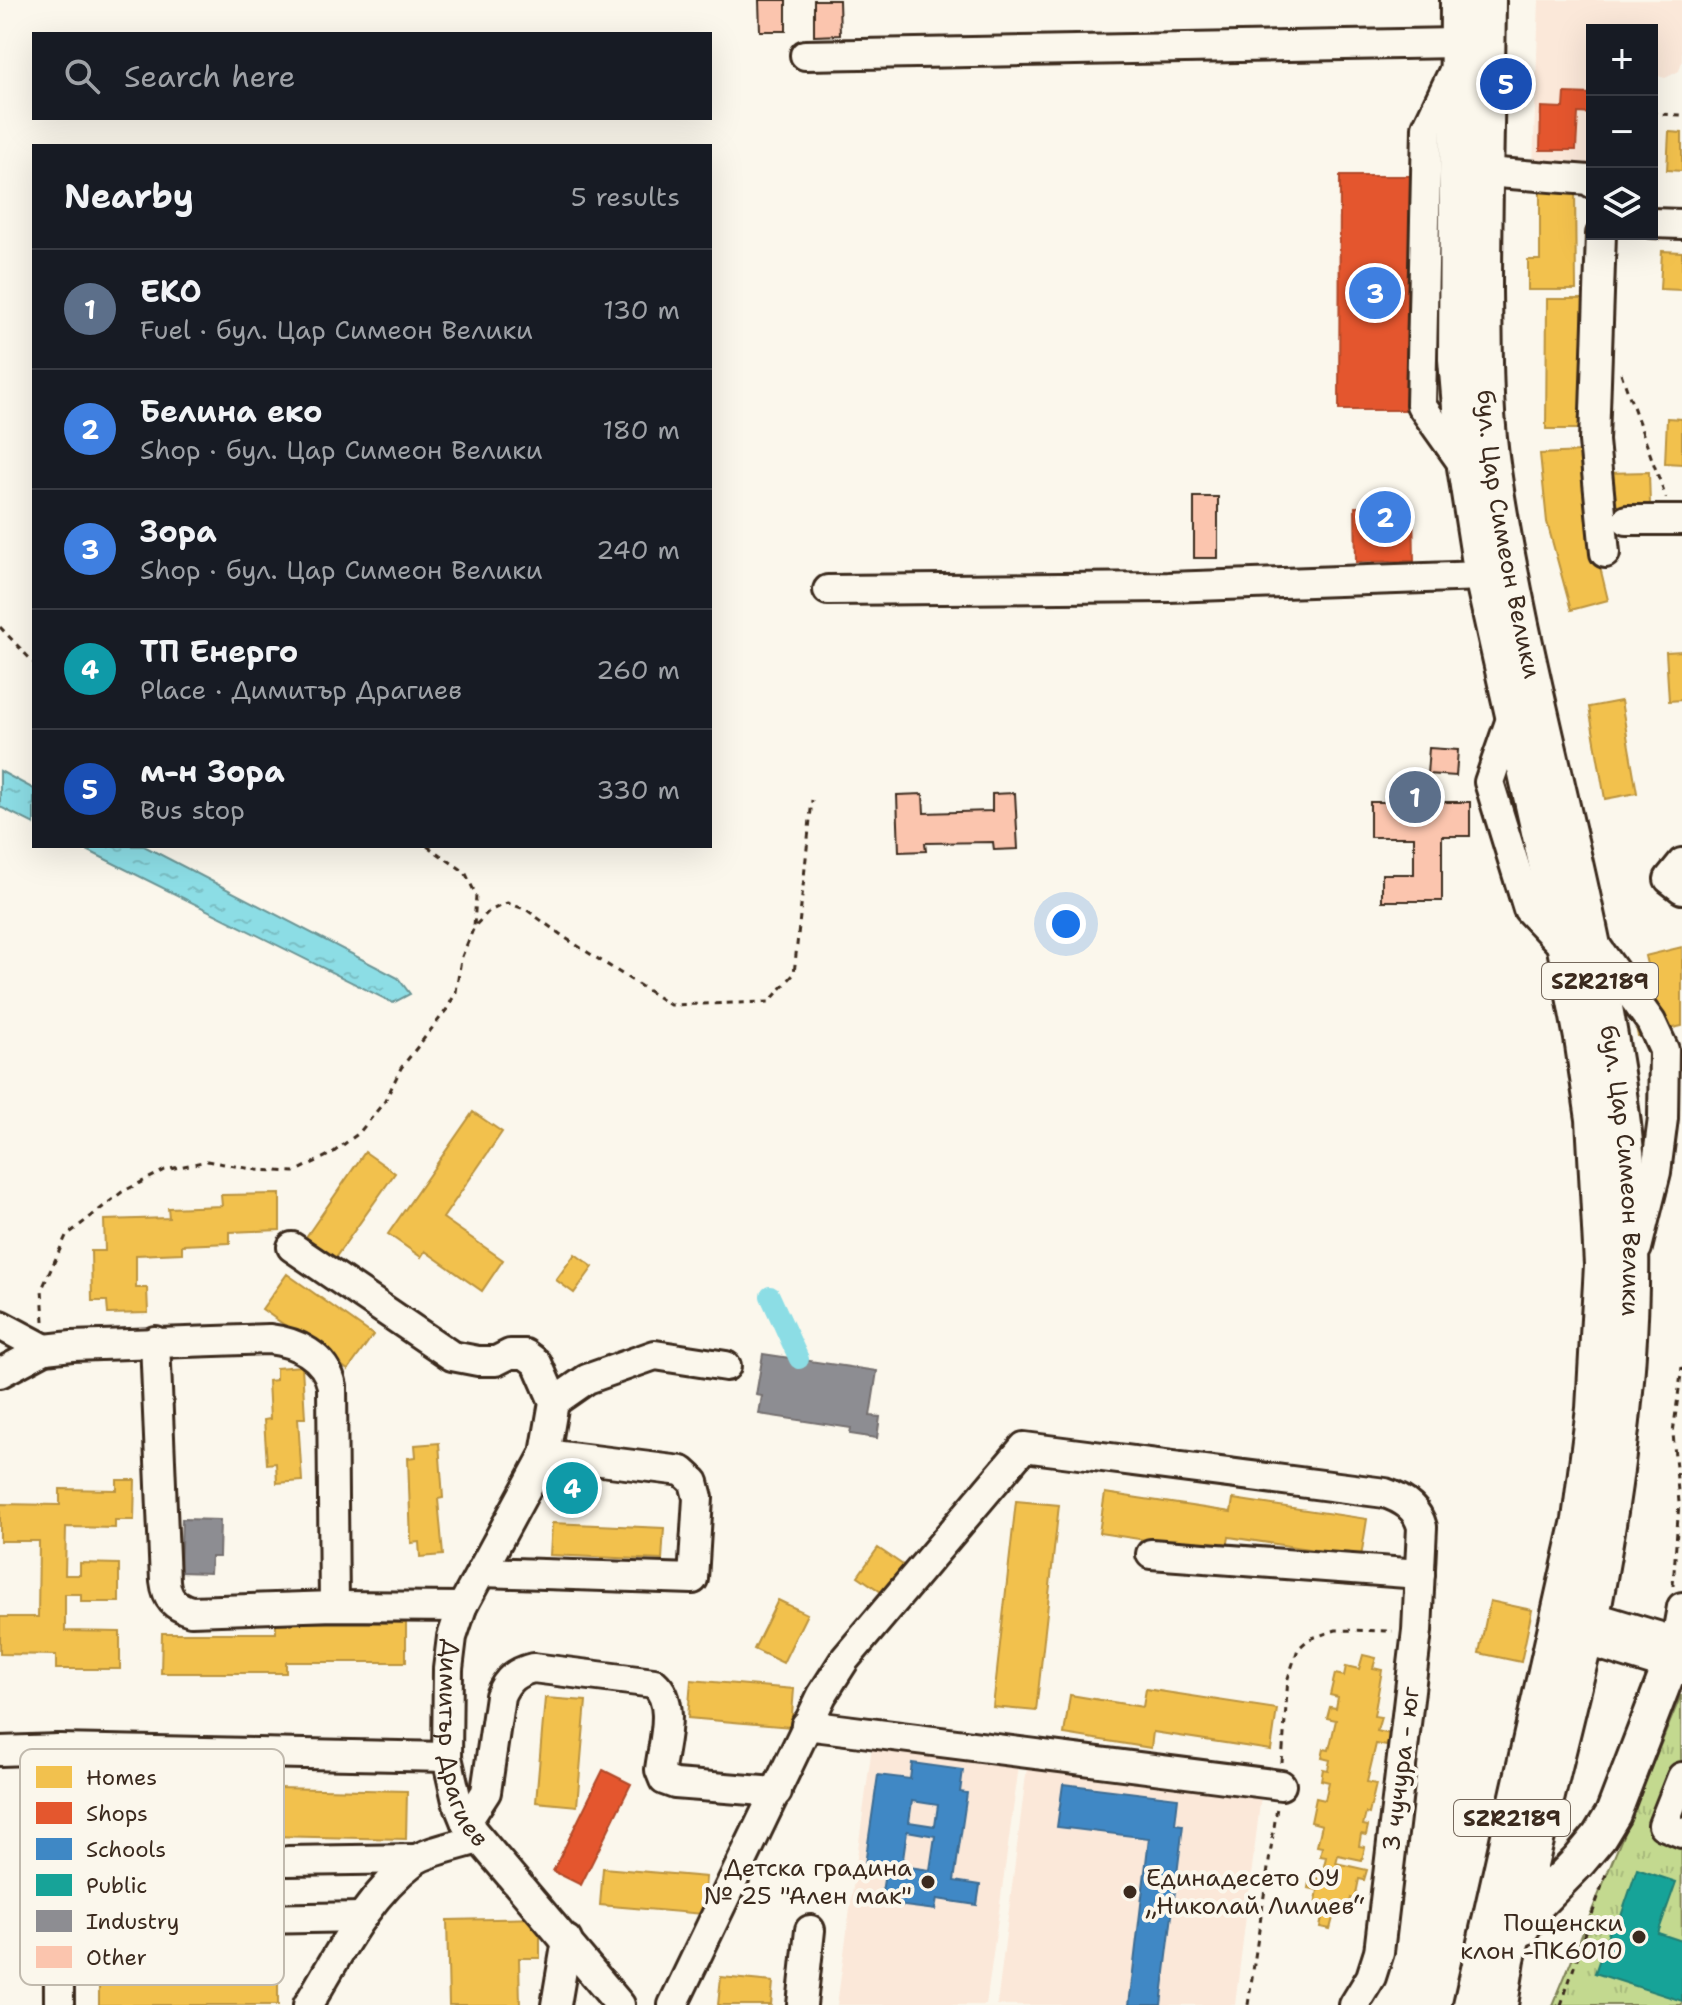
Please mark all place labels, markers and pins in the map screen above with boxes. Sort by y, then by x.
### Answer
pin: 5 [1480,54,1532,114]
pin: 3 [1349,263,1401,323]
pin: 2 [1359,487,1411,547]
pin: 1 [1389,767,1441,827]
pin: 4 [546,1458,598,1518]
place label: Детска градина № 25 "Ален мак" [704,1852,912,1912]
place label: Единадесето ОУ „Николай Лилиев“ [1145,1862,1365,1922]
marker: Детска градина № 25 "Ален мак" [919,1873,937,1891]
marker: Единадесето ОУ „Николай Лилиев“ [1121,1883,1139,1901]
place label: Пощенски клон -ПК6010 [1460,1907,1623,1967]
marker: Пощенски клон -ПК6010 [1630,1928,1648,1946]

